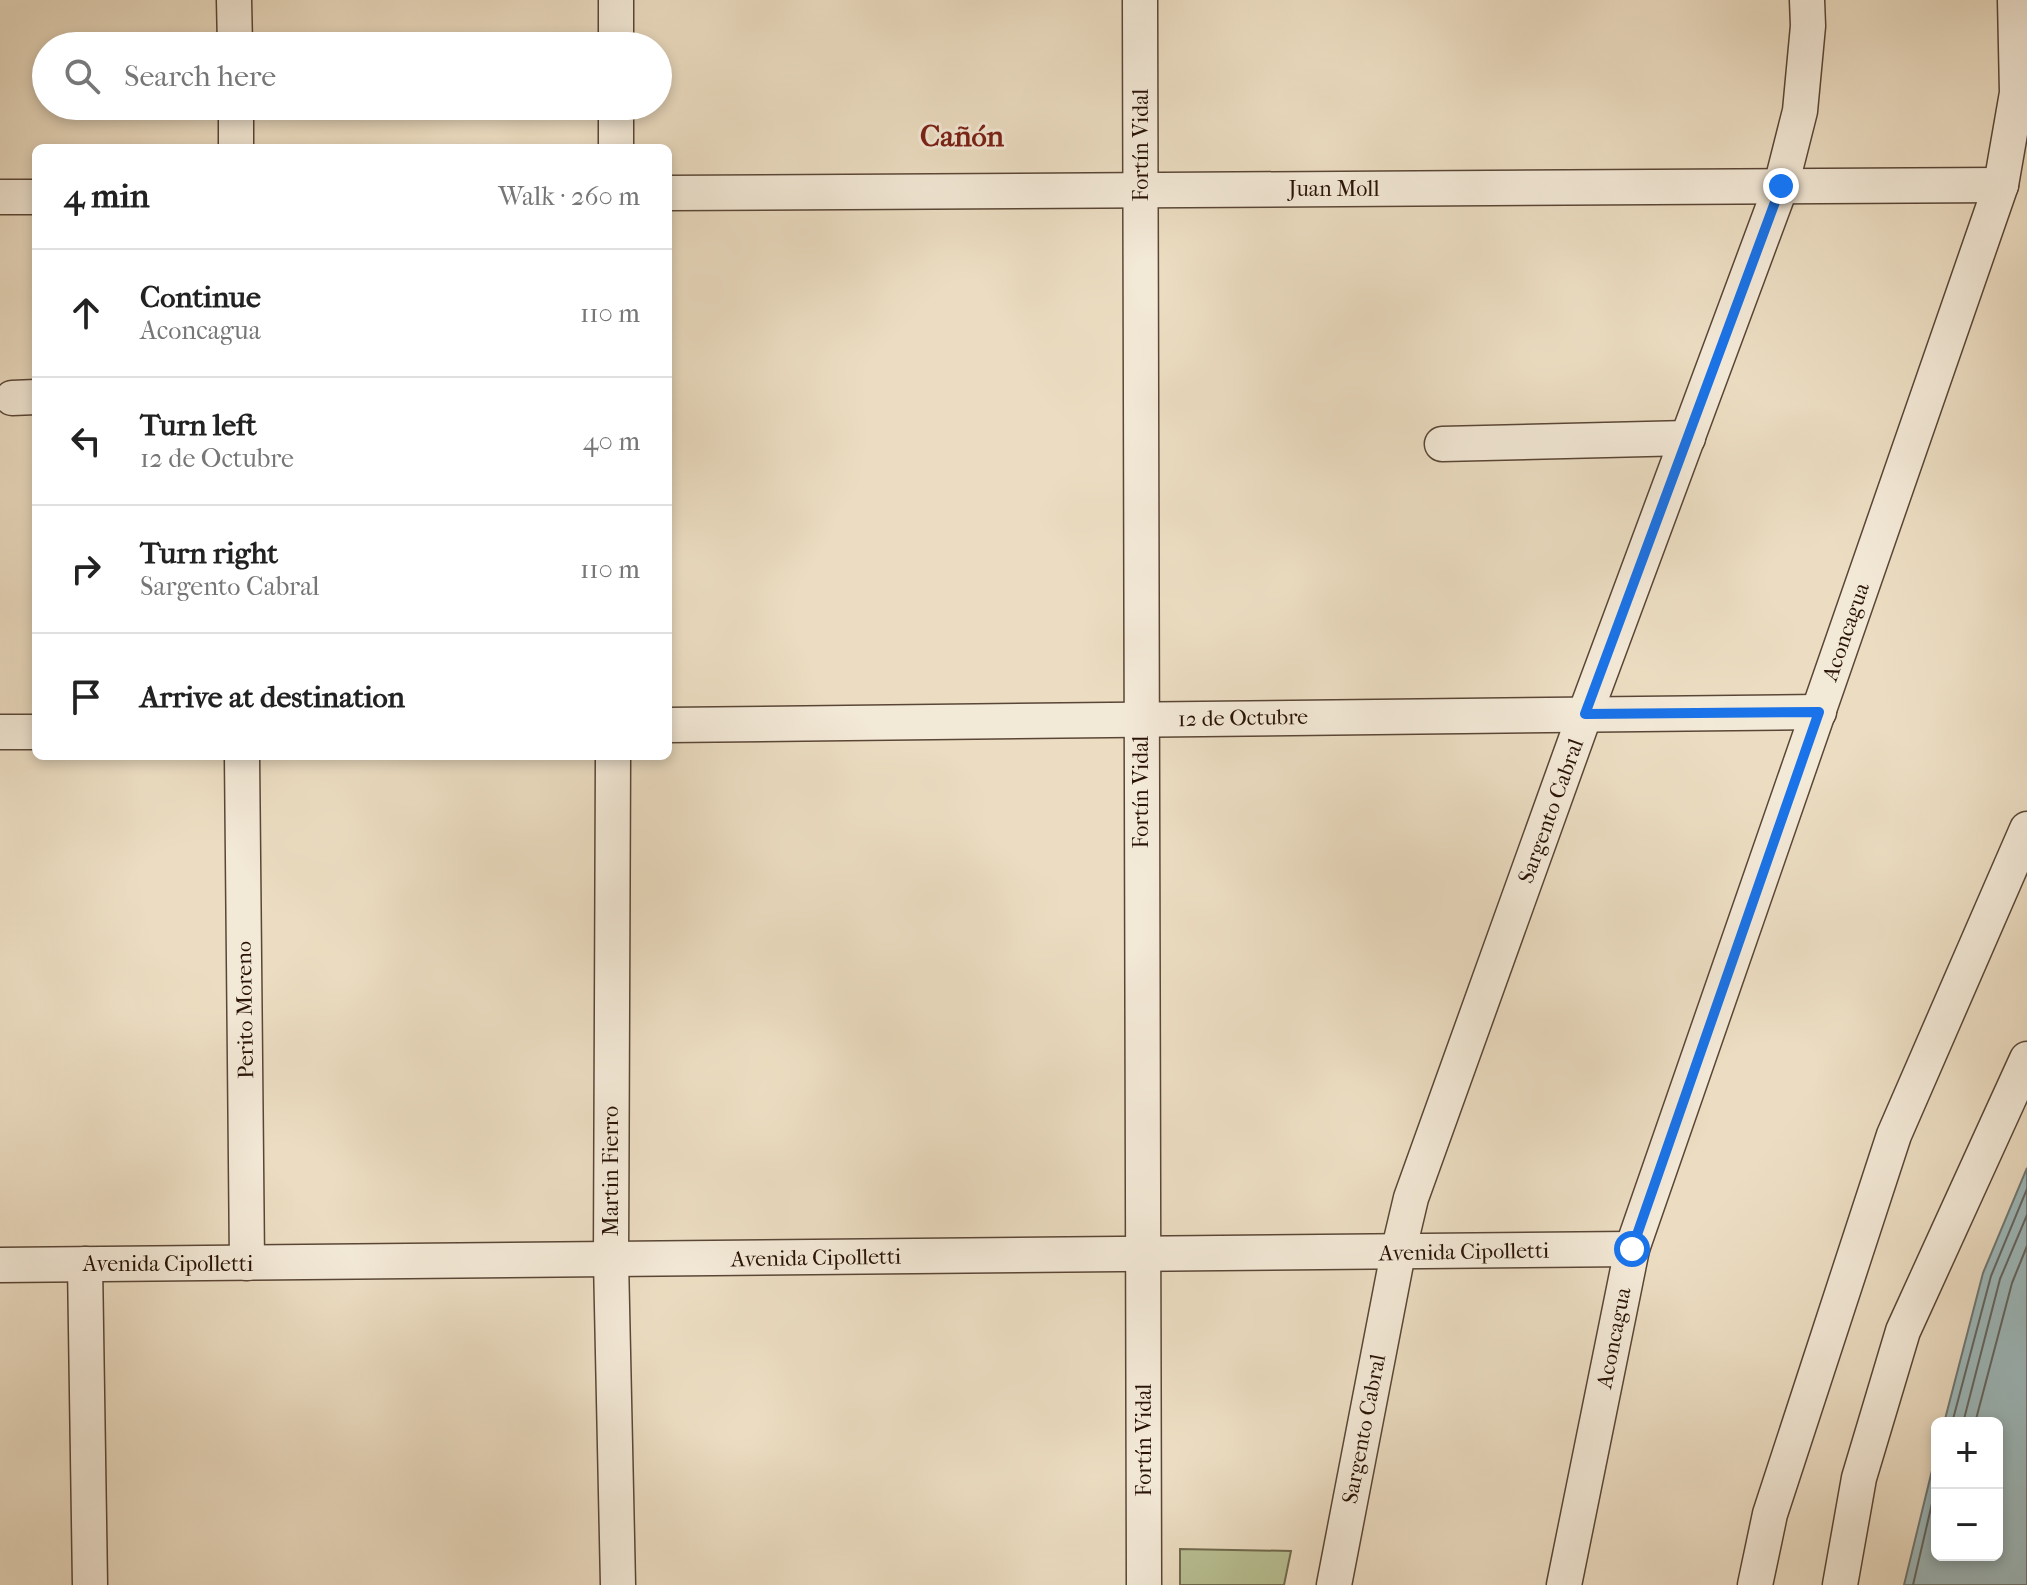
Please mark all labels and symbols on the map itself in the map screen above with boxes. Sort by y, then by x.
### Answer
street label: Fortín Vidal [1128,89,1154,201]
district label: Cañón [920,119,1004,154]
route end [1763,168,1799,204]
street label: Juan Moll [1286,176,1380,202]
street label: Aconcagua [1817,579,1875,686]
street label: 12 de Octubre [1178,704,1308,732]
street label: Sargento Cabral [1513,735,1589,887]
street label: Fortín Vidal [1128,736,1154,848]
street label: Perito Moreno [231,941,259,1079]
street label: Martin Fierro [598,1106,624,1236]
route start [1614,1231,1650,1267]
street label: Avenida Cipolletti [1378,1238,1550,1267]
street label: Avenida Cipolletti [730,1244,902,1273]
street label: Avenida Cipolletti [82,1251,254,1277]
street label: Aconcagua [1591,1285,1637,1392]
street label: Sargento Cabral [1337,1352,1391,1506]
street label: Fortín Vidal [1131,1384,1157,1496]

